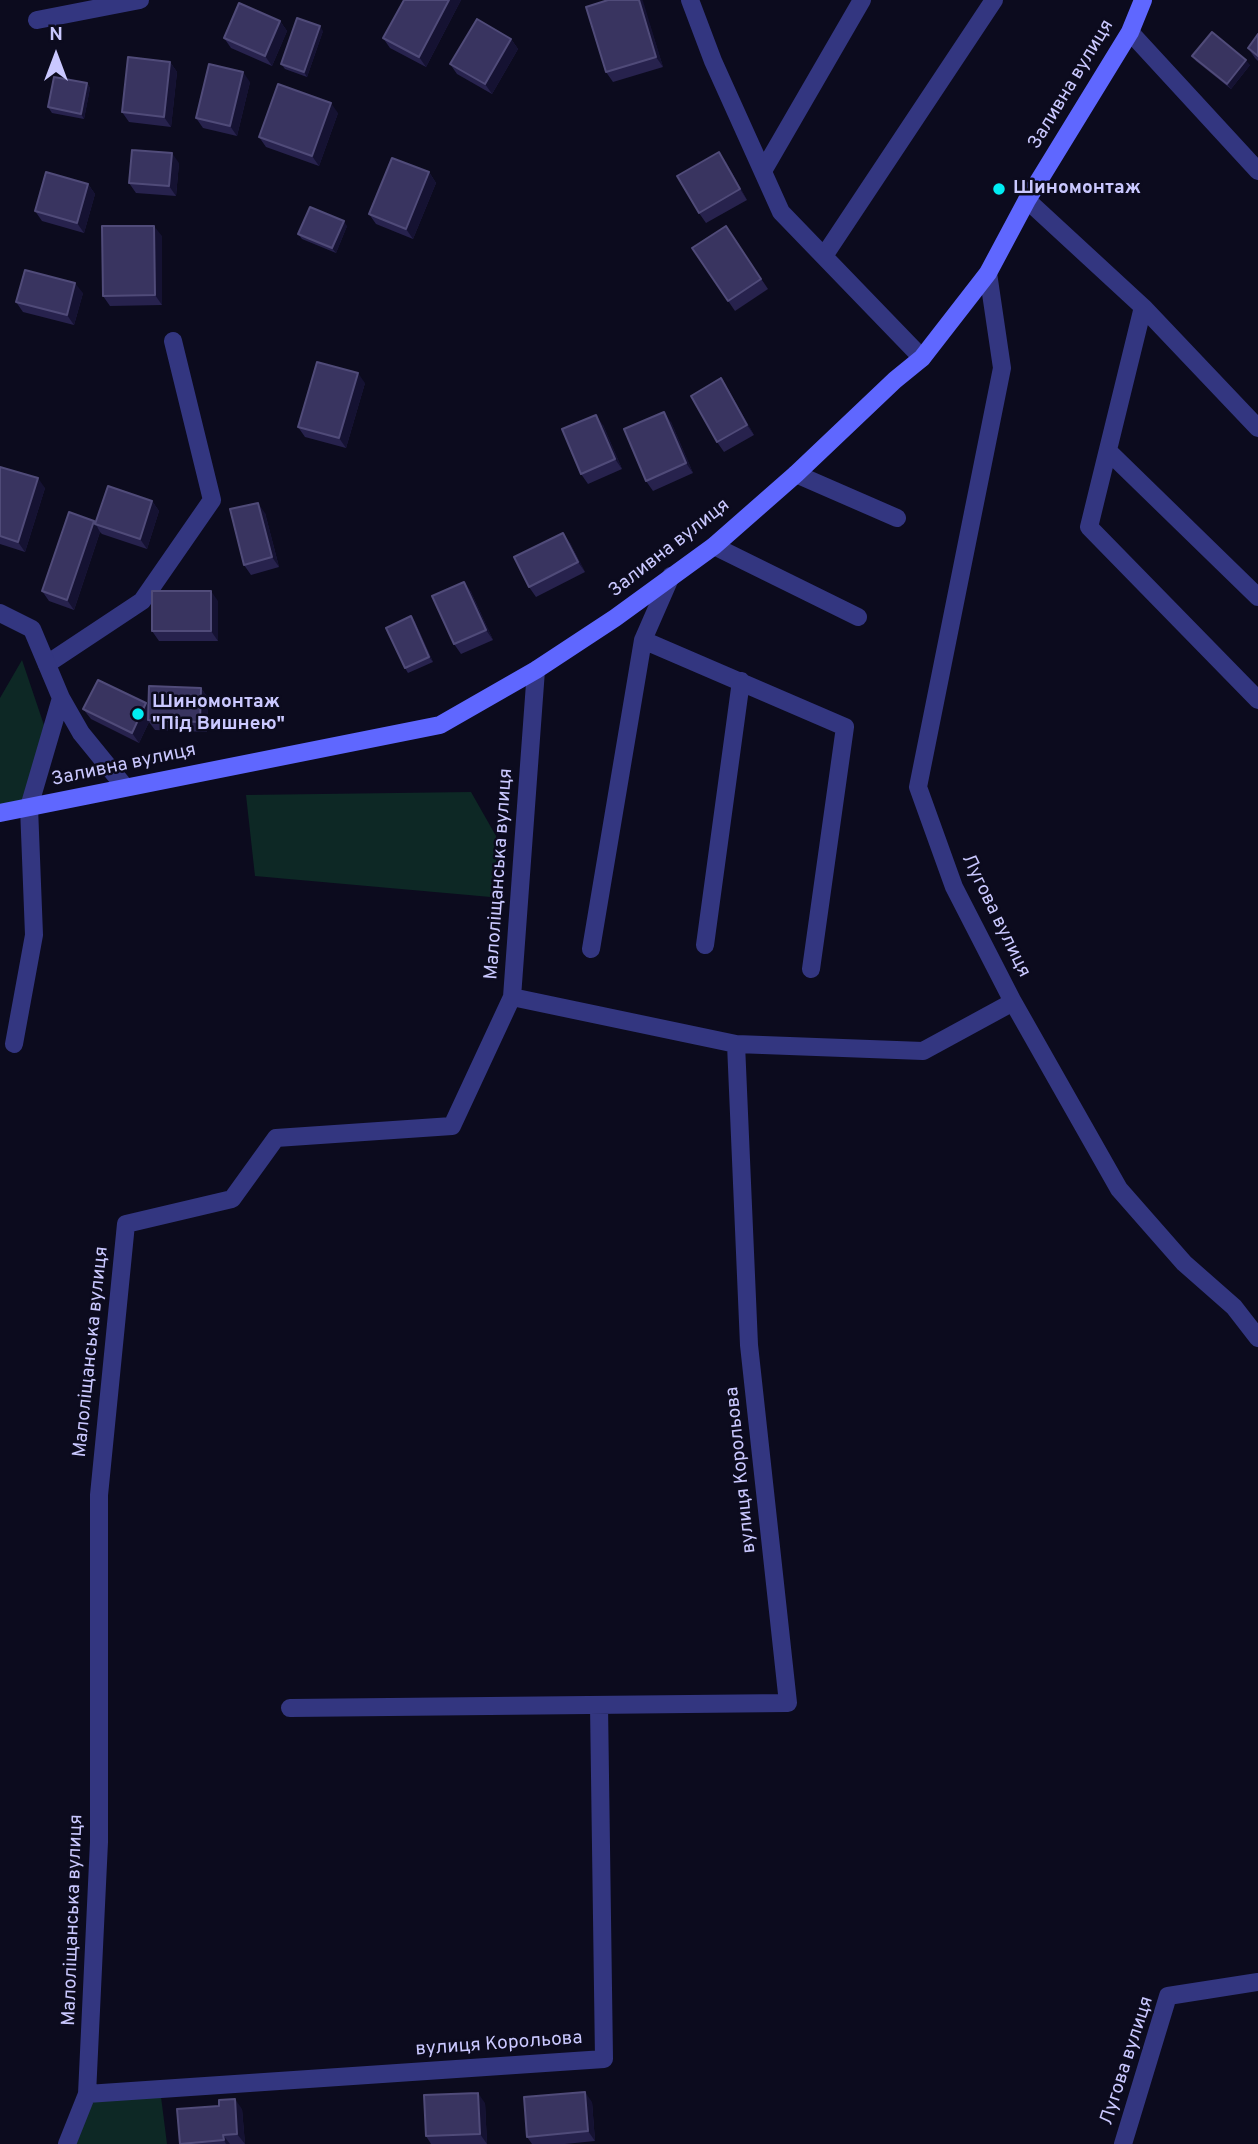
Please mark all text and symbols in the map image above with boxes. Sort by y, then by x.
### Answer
street label: Заливна вулиця [1024,16,1120,154]
north arrow [21,21,91,91]
text: N [49,23,63,47]
place label: Шиномонтаж [1013,178,1141,200]
marker: Шиномонтаж [991,181,1007,197]
street label: Заливна вулиця [605,495,735,603]
place label: Шиномонтаж "Під Вишнею" [152,692,285,736]
marker: Шиномонтаж "Під Вишнею" [130,706,146,722]
street label: Заливна вулиця [50,740,198,792]
street label: Малоліщанська вулиця [481,768,519,980]
street label: Лугова вулиця [955,851,1035,981]
street label: Малоліщанська вулиця [70,1245,114,1459]
street label: вулиця Корольова [722,1386,762,1554]
street label: Малоліщанська вулиця [59,1814,89,2026]
street label: Лугова вулиця [1096,1994,1160,2128]
street label: вулиця Корольова [415,2028,583,2062]

